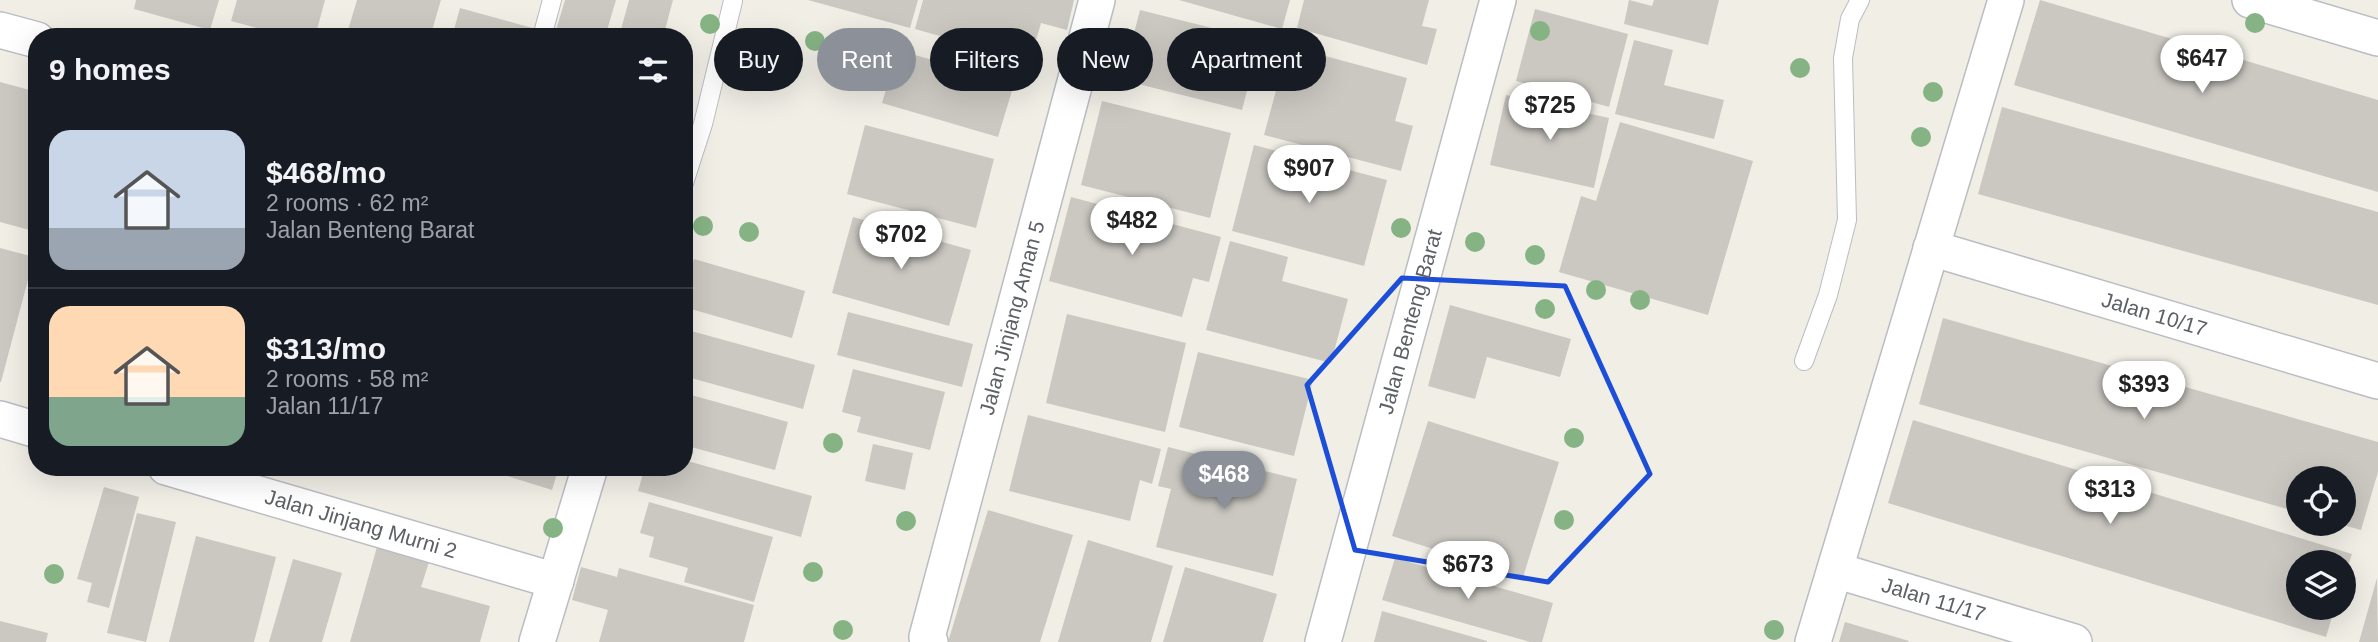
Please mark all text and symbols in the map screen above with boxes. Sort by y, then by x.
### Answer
chip: Buy [714,28,803,91]
chip: Rent [817,28,916,91]
chip: Filters [930,28,1043,91]
chip: New [1057,28,1153,91]
chip: Apartment [1167,28,1326,91]
pin: $647 [2161,36,2243,95]
text: $647 [2176,45,2228,71]
icon: filters [634,51,672,89]
text: 9 homes [49,53,171,86]
pin: $725 [1509,82,1591,142]
text: $725 [1524,92,1576,118]
pin: $907 [1268,146,1350,205]
text: $907 [1283,155,1335,181]
text: $468/mo [266,156,386,189]
icon: home [105,158,189,242]
text: 2 rooms · 62 m² [266,190,428,216]
pin: $482 [1091,198,1173,257]
text: $482 [1106,207,1158,233]
pin: $702 [860,212,942,271]
text: Jalan Benteng Barat [266,217,474,243]
street label: Jalan Jinjang Aman 5 [975,218,1049,417]
text: $702 [875,221,927,247]
street label: Jalan Benteng Barat [1374,227,1446,416]
street label: Jalan 10/17 [2099,287,2210,340]
text: $313/mo [266,332,386,365]
icon: home [105,334,189,418]
pin: $393 [2103,362,2185,421]
text: 2 rooms · 58 m² [266,366,428,392]
text: $393 [2118,371,2170,397]
text: Jalan 11/17 [266,393,383,419]
pin: $468 [1183,452,1265,511]
text: $468 [1198,461,1250,487]
pin: $313 [2069,466,2151,526]
map controls [2286,466,2356,620]
button: locate [2286,466,2356,536]
text: $313 [2084,476,2136,502]
street label: Jalan Jinjang Murni 2 [262,485,460,562]
pin: $673 [1427,542,1509,601]
button: layers [2286,550,2356,620]
text: $673 [1442,551,1494,577]
street label: Jalan 11/17 [1879,573,1988,626]

